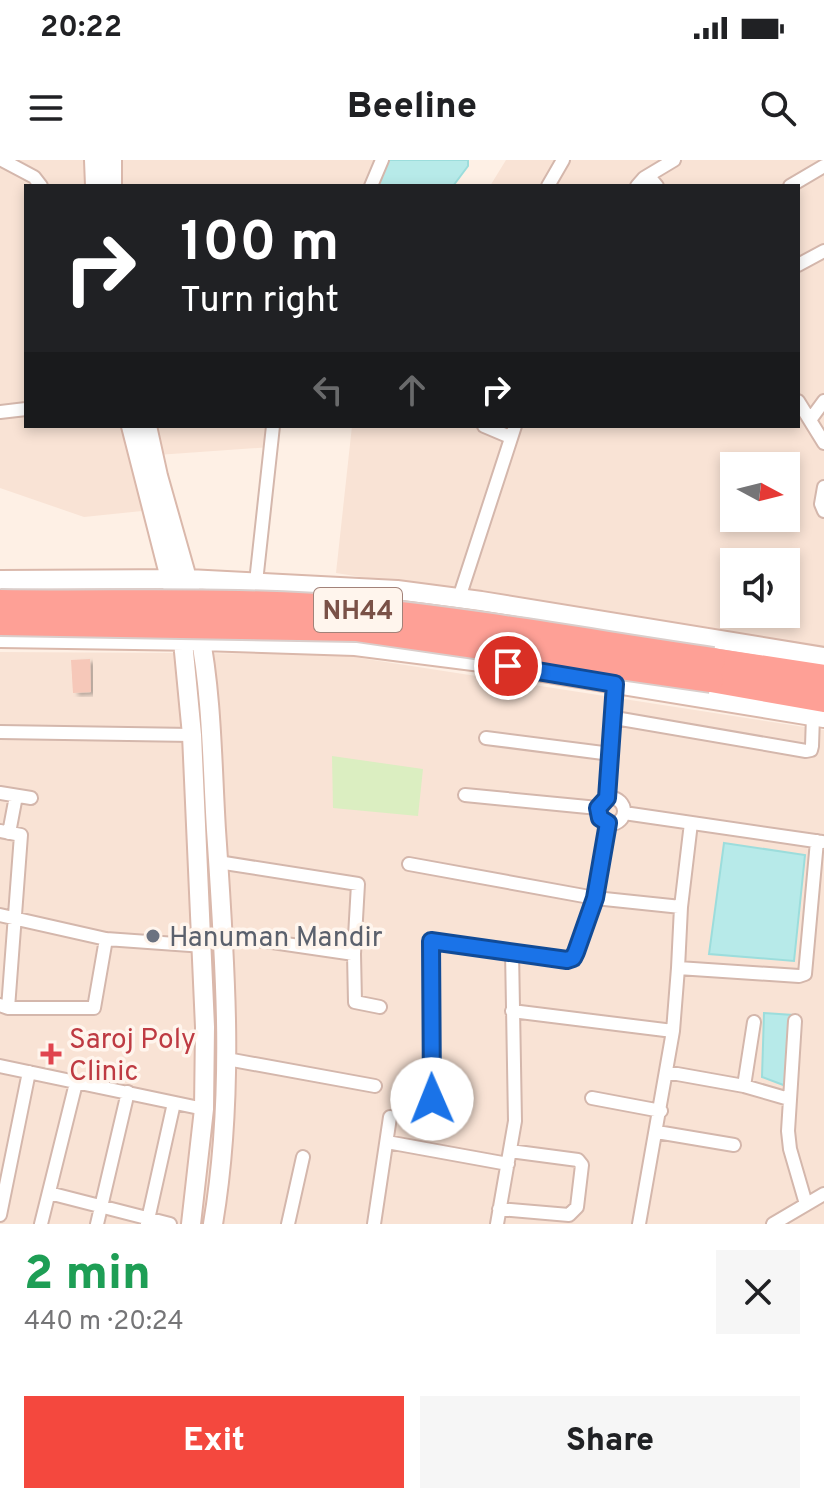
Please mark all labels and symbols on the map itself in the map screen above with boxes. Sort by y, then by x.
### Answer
north arrow [720,452,800,532]
road number: NH44 [314,588,402,632]
pin [474,632,542,700]
place label: Hanuman Mandir [169,921,383,957]
marker: Hanuman Mandir [144,927,162,945]
place label: Saroj Poly Clinic [69,1023,196,1091]
marker: Saroj Poly Clinic [40,1043,62,1065]
position arrow [390,1057,474,1141]

